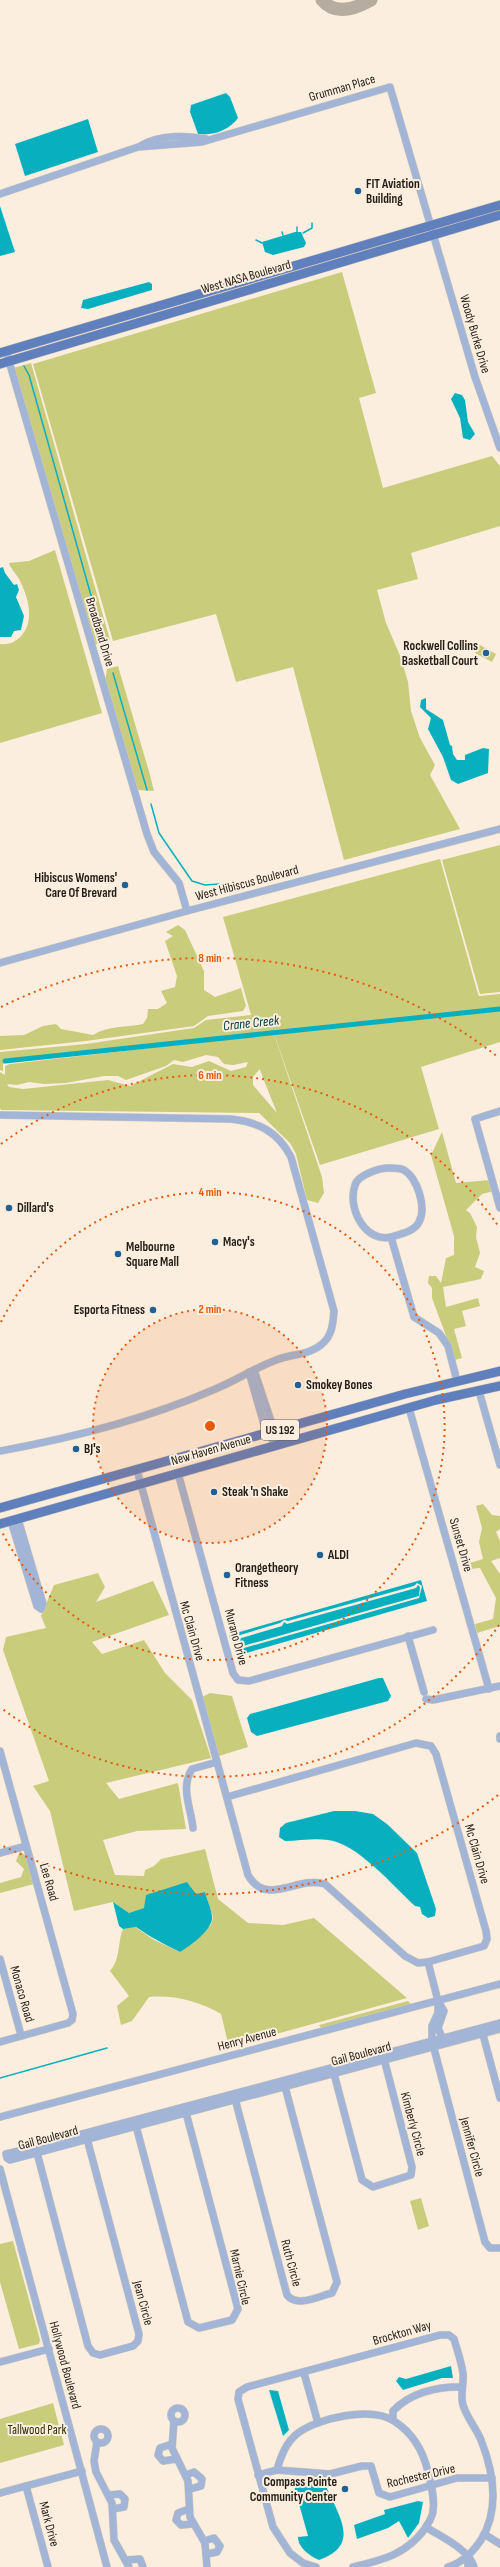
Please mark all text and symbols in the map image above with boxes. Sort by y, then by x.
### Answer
street label: Grumman Place [307,71,377,105]
place label: FIT Aviation Building [366,176,420,207]
marker: FIT Aviation Building [353,186,363,196]
street label: West NASA Boulevard [199,257,293,297]
street label: Woody Burke Drive [456,293,494,375]
street label: Broadband Drive [82,596,118,668]
place label: Rockwell Collins Basketball Court [402,638,479,669]
marker: Rockwell Collins Basketball Court [481,648,491,658]
street label: West Hibiscus Boulevard [194,862,300,904]
place label: Hibiscus Womens' Care Of Brevard [34,870,117,901]
marker: Hibiscus Womens' Care Of Brevard [120,880,130,890]
text: 8 min [198,951,222,966]
water label: Crane Creek [222,1012,281,1034]
text: 6 min [198,1068,222,1083]
text: 4 min [198,1185,222,1200]
place label: Dillard's [17,1200,54,1216]
marker: Dillard's [4,1203,14,1213]
place label: Macy's [223,1234,255,1250]
marker: Macy's [210,1237,220,1247]
place label: Melbourne Square Mall [126,1239,179,1270]
marker: Melbourne Square Mall [113,1249,123,1259]
place label: Esporta Fitness [74,1302,145,1318]
text: 2 min [199,1302,221,1317]
marker: Esporta Fitness [148,1305,158,1315]
place label: Smokey Bones [306,1377,373,1393]
marker: Smokey Bones [293,1380,303,1390]
centre of rings [203,1419,217,1433]
road number: US 192 [261,1420,299,1440]
street label: New Haven Avenue [169,1431,253,1469]
place label: BJ's [84,1441,100,1457]
marker: BJ's [71,1444,81,1454]
place label: Steak 'n Shake [222,1484,289,1500]
marker: Steak 'n Shake [209,1487,219,1497]
street label: Sunset Drive [446,1516,476,1574]
place label: ALDI [327,1547,349,1563]
marker: ALDI [315,1550,325,1560]
place label: Orangetheory Fitness [235,1560,299,1591]
marker: Orangetheory Fitness [222,1570,232,1580]
street label: Mc Clain Drive [176,1599,208,1663]
street label: Murano Drive [221,1607,251,1667]
street label: Mc Clain Drive [461,1822,493,1886]
street label: Lee Road [36,1861,62,1903]
street label: Monaco Road [6,1964,38,2024]
street label: Henry Avenue [216,2023,278,2055]
street label: Gail Boulevard [329,2038,393,2070]
street label: Kimberly Circle [397,2090,429,2158]
street label: Jennifer Circle [456,2114,488,2179]
street label: Gail Boulevard [16,2122,80,2154]
street label: Ruth Circle [277,2238,305,2288]
street label: Marnie Circle [226,2248,254,2306]
street label: Jean Circle [129,2278,157,2327]
street label: Brockton Way [371,2317,433,2349]
street label: Hollywood Boulevard [46,2319,84,2411]
park label: Tallwood Park [8,2422,66,2438]
street label: Rochester Drive [385,2460,457,2492]
place label: Compass Pointe Community Center [250,2474,337,2505]
marker: Compass Pointe Community Center [340,2484,350,2494]
street label: Mark Drive [35,2500,63,2548]

